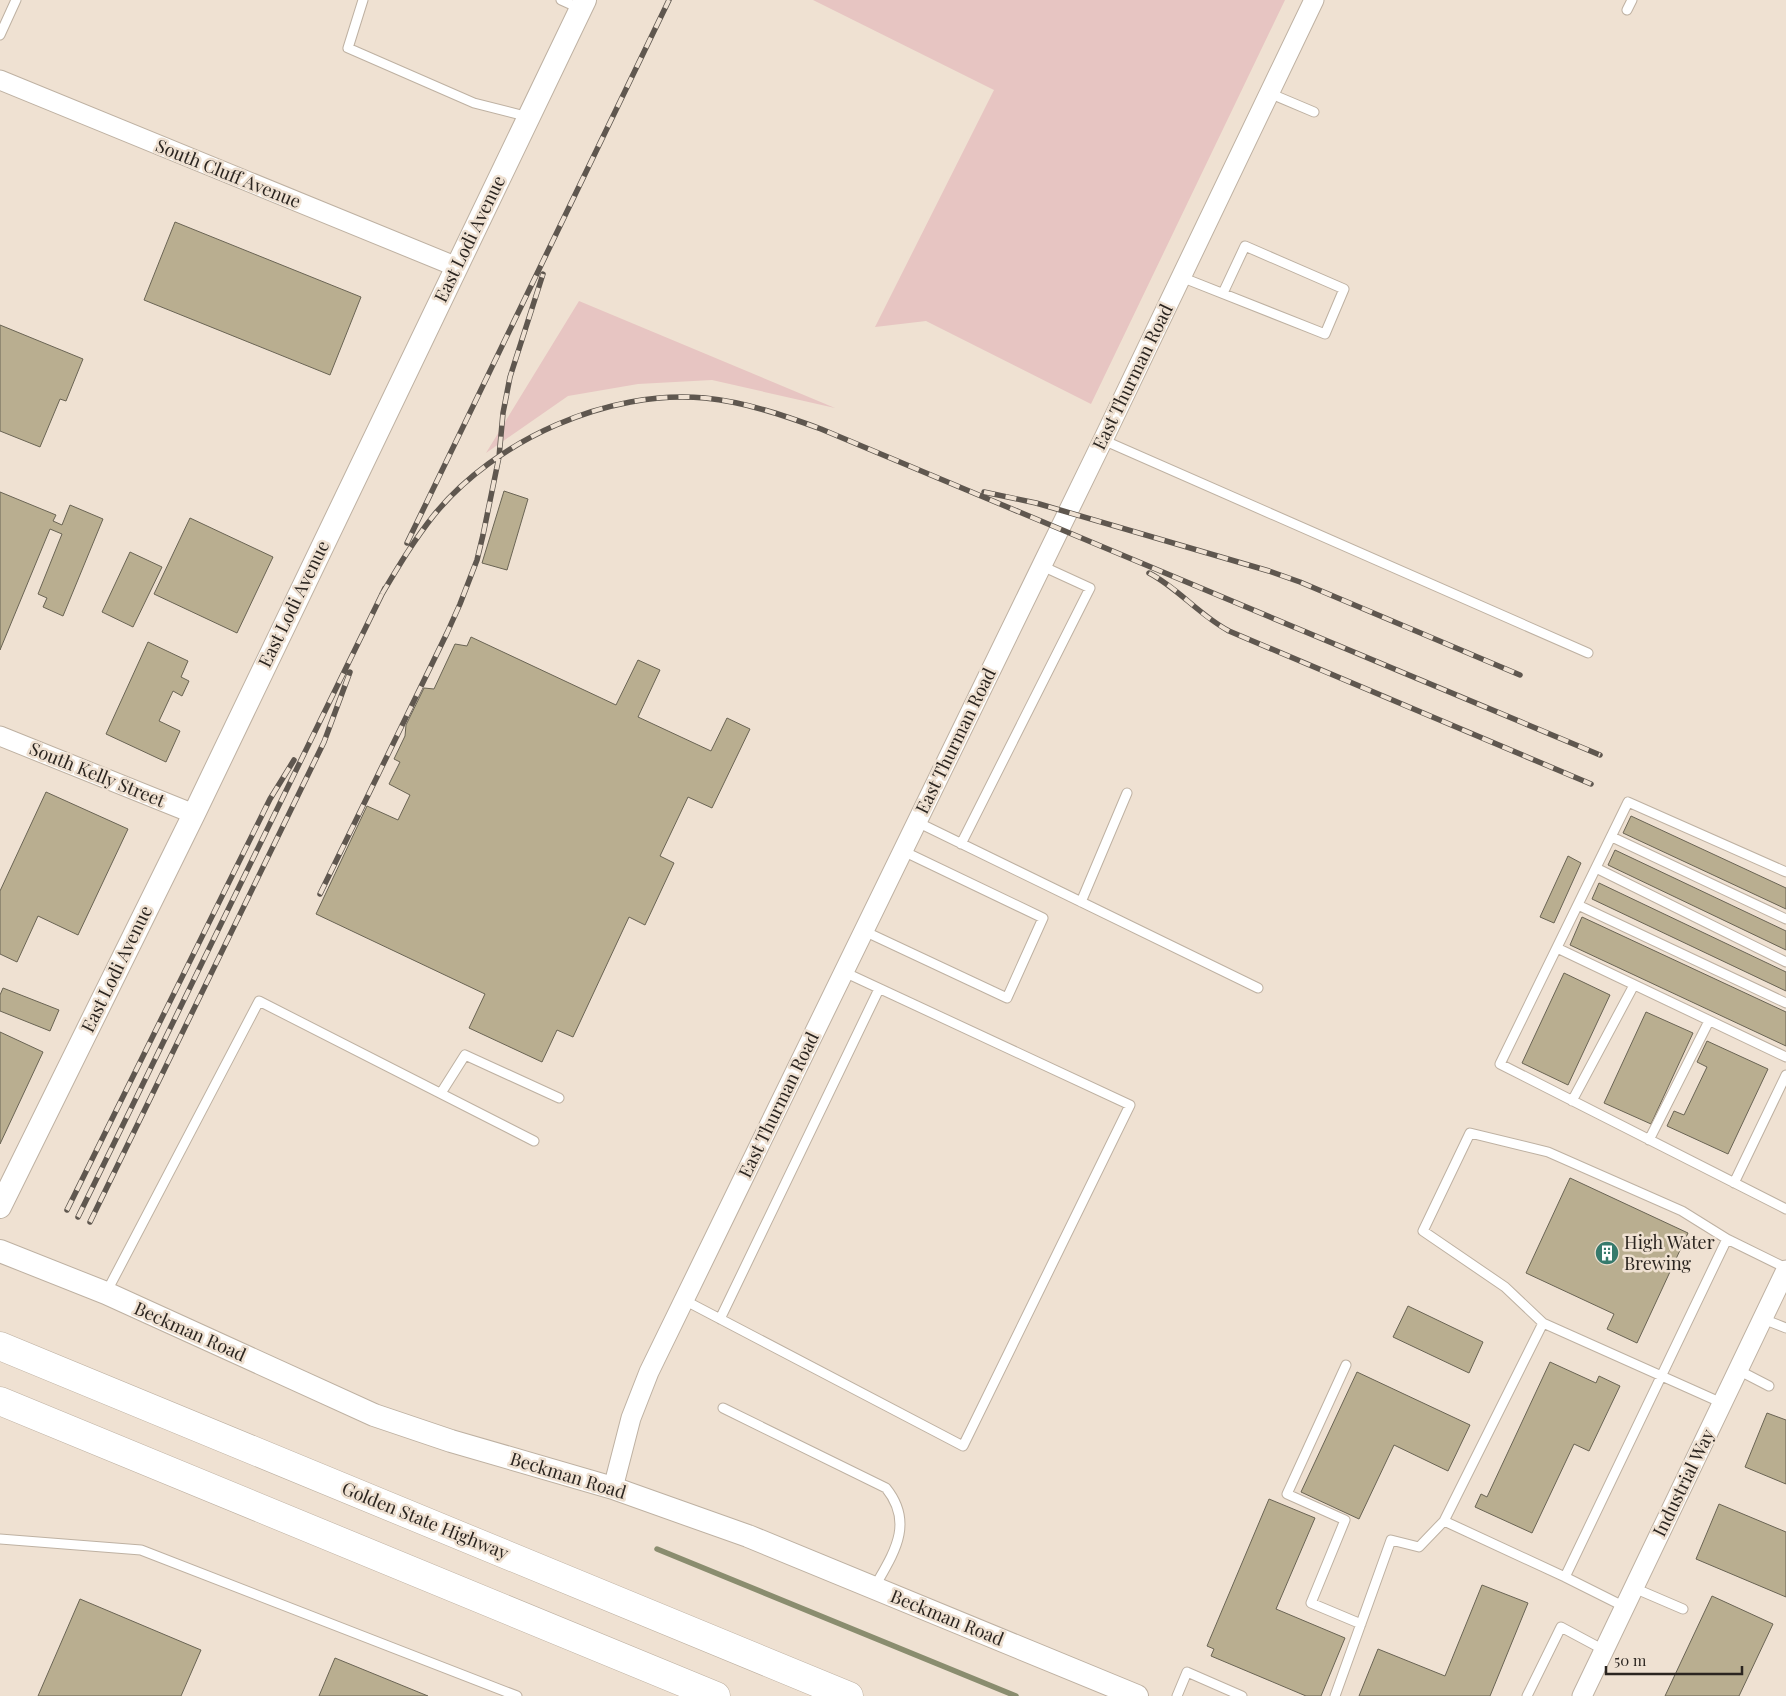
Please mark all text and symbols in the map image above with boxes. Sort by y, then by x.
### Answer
street label: South Cluff Avenue [152,133,304,213]
street label: East Lodi Avenue [428,171,510,306]
street label: East Thurman Road [1086,299,1178,453]
street label: East Lodi Avenue [252,536,334,671]
street label: East Thurman Road [909,663,1001,817]
street label: South Kelly Street [26,736,169,812]
street label: East Lodi Avenue [75,901,157,1036]
street label: East Thurman Road [732,1027,824,1181]
place label: High Water Brewing [1624,1230,1715,1275]
building icon: High Water Brewing [1594,1240,1620,1266]
street label: Beckman Road [131,1296,251,1367]
street label: Industrial Way [1647,1425,1719,1540]
street label: Beckman Road [507,1446,630,1504]
street label: Golden State Highway [339,1476,512,1564]
street label: Beckman Road [887,1583,1008,1651]
scale bar [1606,1644,1742,1676]
text: 50 m [1614,1650,1647,1670]

